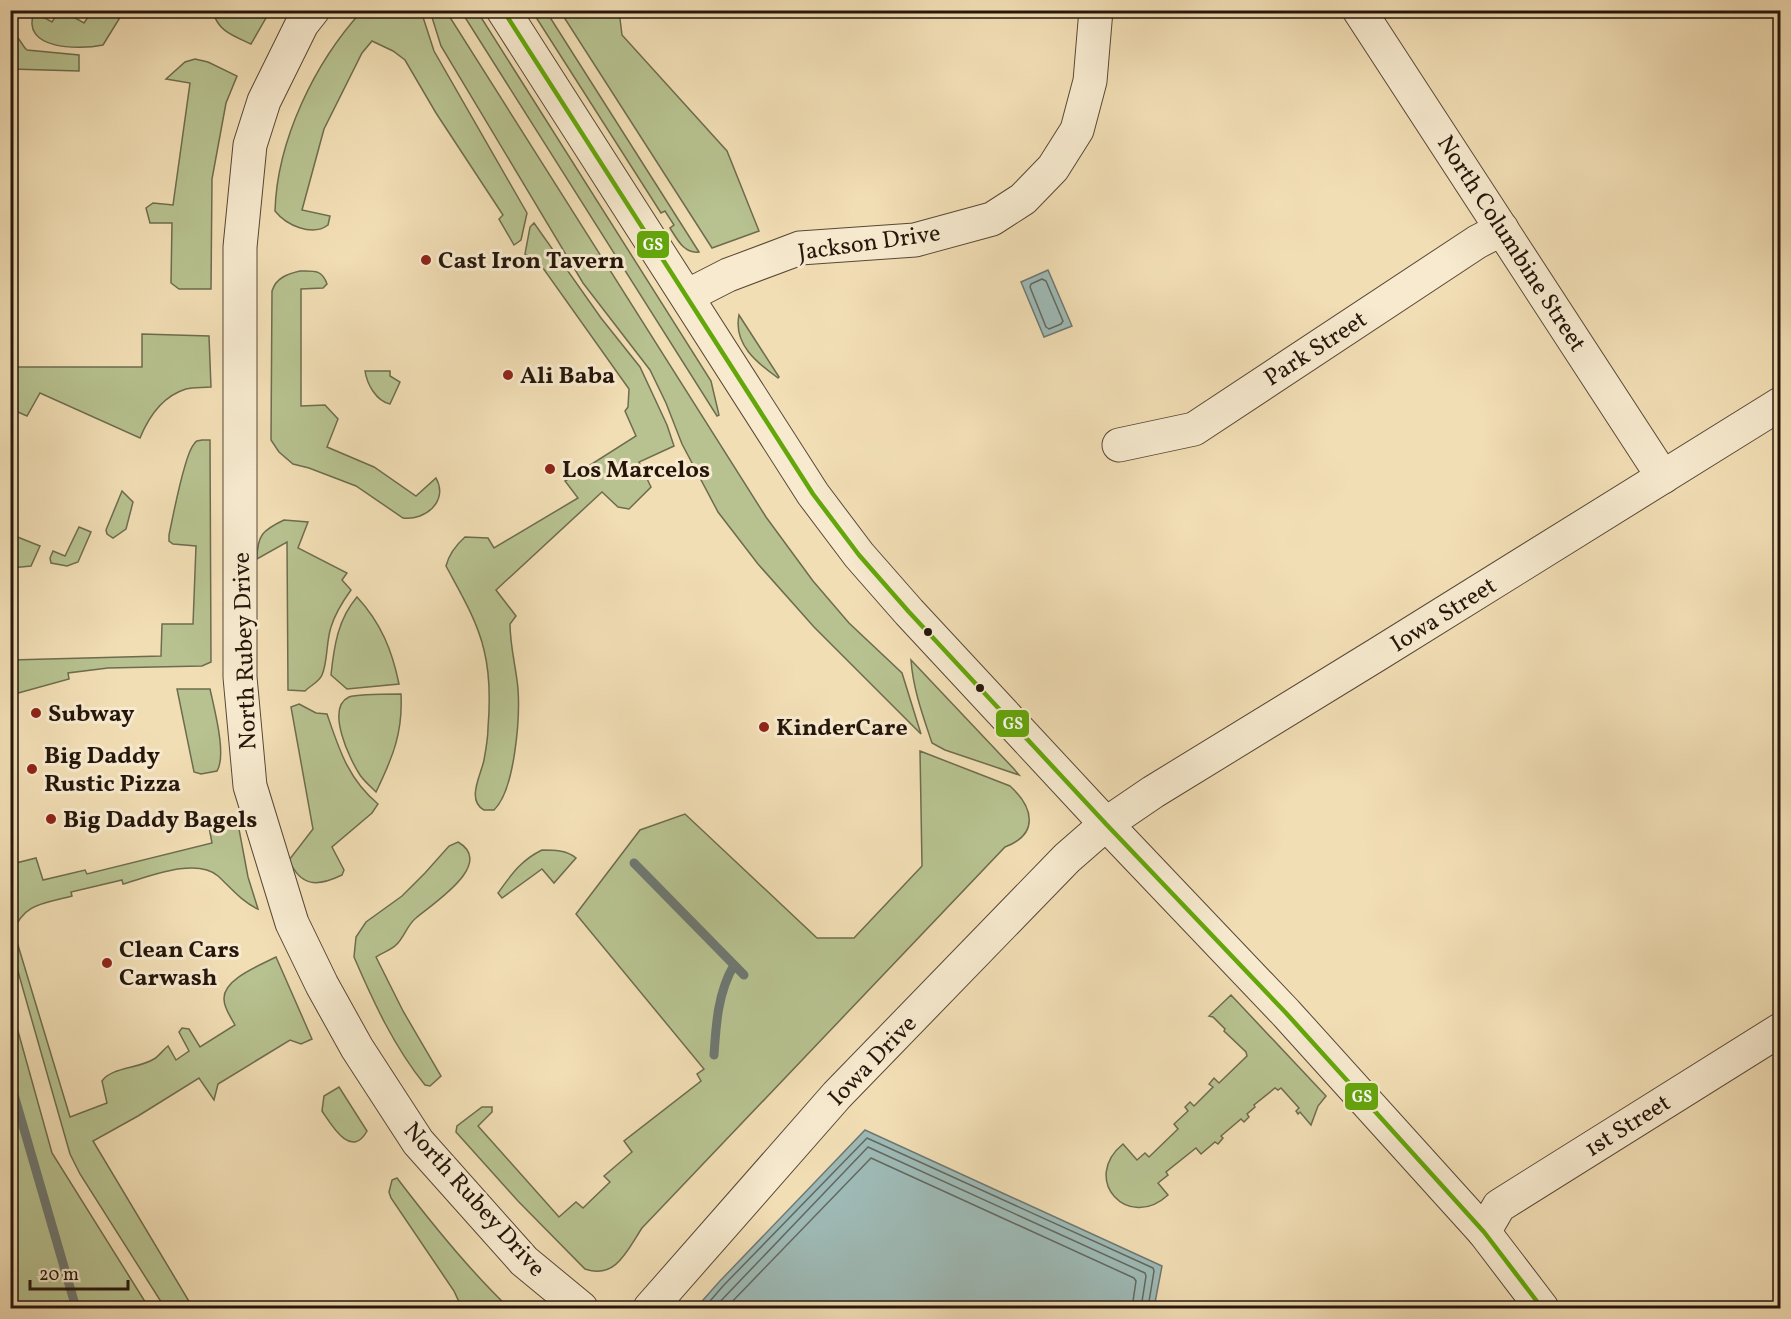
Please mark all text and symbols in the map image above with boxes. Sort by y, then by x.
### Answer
street label: North Columbine Street [1427,129,1593,359]
street label: Jackson Drive [796,217,943,271]
line badge: GS [636,230,670,259]
text: GS [643,235,663,257]
place label: Cast Iron Tavern [438,245,625,279]
marker: Cast Iron Tavern [419,253,433,267]
street label: Park Street [1258,304,1374,396]
place label: Ali Baba [520,360,615,394]
marker: Ali Baba [501,368,515,382]
place label: Los Marcelos [562,454,710,488]
marker: Los Marcelos [543,462,557,476]
street label: North Rubey Drive [226,551,266,750]
street label: Iowa Street [1384,570,1504,662]
unlabelled marker [922,626,934,638]
unlabelled marker [974,682,986,694]
place label: Subway [48,698,135,732]
marker: Subway [29,706,43,720]
line badge: GS [995,709,1030,738]
place label: KinderCare [776,712,908,746]
text: GS [1003,714,1023,736]
marker: KinderCare [757,720,771,734]
place label: Big Daddy Rustic Pizza [44,740,181,802]
marker: Big Daddy Rustic Pizza [25,762,39,776]
place label: Big Daddy Bagels [63,804,257,838]
marker: Big Daddy Bagels [44,812,58,826]
place label: Clean Cars Carwash [119,934,240,996]
marker: Clean Cars Carwash [100,956,114,970]
street label: Iowa Drive [821,1008,926,1115]
line badge: GS [1344,1082,1379,1111]
text: GS [1352,1087,1372,1109]
street label: 1st Street [1578,1087,1678,1166]
street label: North Rubey Drive [395,1115,552,1285]
scale bar [30,1253,128,1291]
text: 20 m [39,1263,79,1288]

